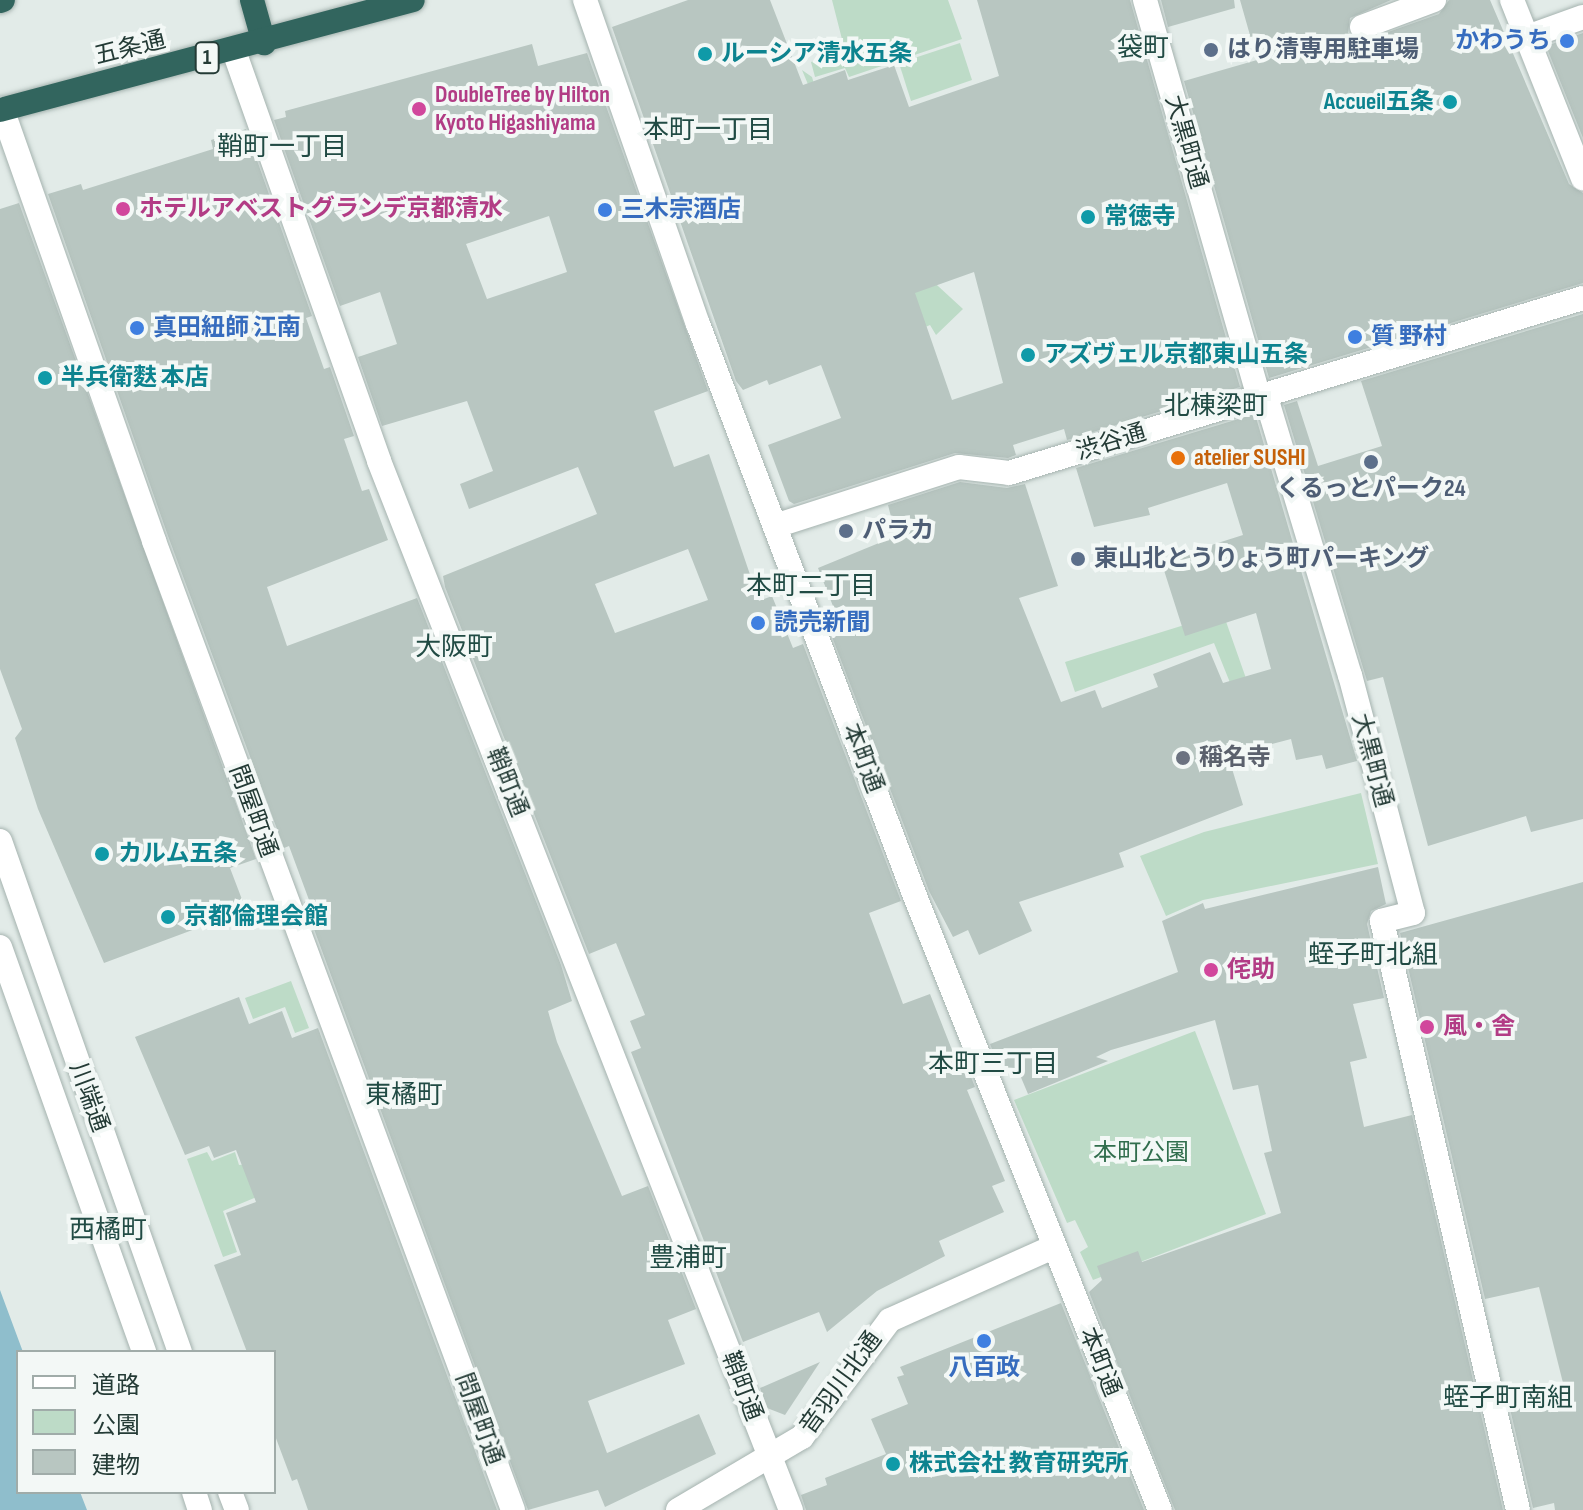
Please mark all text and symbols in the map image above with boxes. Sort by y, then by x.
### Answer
street label: 五条通 [92,25,168,71]
place label: かわうち [1455,27,1551,55]
marker: かわうち [1558,32,1576,50]
district label: 袋町 [1117,33,1169,65]
place label: はり清専用駐車場 [1227,36,1419,64]
road number: 1 [193,40,221,76]
place label: ルーシア清水五条 [721,40,913,68]
marker: はり清専用駐車場 [1202,41,1220,59]
marker: ルーシア清水五条 [696,45,714,63]
place label: DoubleTree by Hilton Kyoto Higashiyama [435,81,610,137]
place label: Accueil五条 [1324,88,1434,116]
street label: 大黒町通 [1159,92,1213,192]
marker: Accueil五条 [1441,93,1459,111]
marker: DoubleTree by Hilton Kyoto Higashiyama [410,100,428,118]
district label: 本町一丁目 [643,115,773,147]
district label: 鞘町一丁目 [217,132,347,164]
place label: ホテルアベスト グランデ京都清水 [139,195,503,223]
place label: 三木宗酒店 [621,196,741,224]
marker: ホテルアベスト グランデ京都清水 [114,200,132,218]
marker: 三木宗酒店 [596,201,614,219]
place label: 常徳寺 [1104,203,1176,231]
marker: 常徳寺 [1079,208,1097,226]
place label: 真田紐師 江南 [153,314,301,342]
marker: 真田紐師 江南 [128,319,146,337]
place label: 質 野村 [1371,323,1447,351]
marker: 質 野村 [1346,328,1364,346]
place label: アズヴェル京都東山五条 [1044,341,1308,369]
marker: アズヴェル京都東山五条 [1019,346,1037,364]
place label: 半兵衛麩 本店 [61,364,209,392]
marker: 半兵衛麩 本店 [36,369,54,387]
district label: 北棟梁町 [1164,391,1268,423]
street label: 渋谷通 [1072,418,1150,466]
place label: atelier SUSHI [1194,444,1306,472]
marker: atelier SUSHI [1169,449,1187,467]
marker: くるっとパーク24 [1362,453,1380,471]
place label: くるっとパーク24 [1276,475,1466,503]
place label: パラカ [862,517,934,545]
marker: パラカ [837,522,855,540]
place label: 東山北とうりょう町パーキング [1094,545,1430,573]
marker: 東山北とうりょう町パーキング [1069,550,1087,568]
district label: 本町二丁目 [746,571,876,603]
place label: 読売新聞 [774,609,870,637]
marker: 読売新聞 [749,614,767,632]
district label: 大阪町 [415,632,493,664]
street label: 大黒町通 [1346,710,1398,810]
street label: 本町通 [837,719,889,797]
street label: 鞘町通 [480,743,534,821]
place label: 稱名寺 [1199,744,1271,772]
marker: 稱名寺 [1174,749,1192,767]
street label: 問屋町通 [223,761,283,861]
place label: カルム五条 [118,840,238,868]
marker: カルム五条 [93,845,111,863]
place label: 京都倫理会館 [184,903,328,931]
marker: 京都倫理会館 [159,908,177,926]
district label: 蛭子町北組 [1308,940,1438,972]
place label: 侘助 [1227,956,1275,984]
marker: 侘助 [1202,961,1220,979]
place label: 風・舎 [1443,1013,1515,1041]
marker: 風・舎 [1418,1018,1436,1036]
district label: 本町三丁目 [928,1049,1058,1081]
street label: 川端通 [63,1058,115,1136]
district label: 東橘町 [365,1080,443,1112]
park label: 本町公園 [1093,1139,1189,1167]
district label: 西橘町 [69,1215,147,1247]
district label: 豊浦町 [649,1243,727,1275]
street label: 本町通 [1073,1323,1127,1401]
street label: 音羽川北通 [794,1326,888,1440]
marker: 八百政 [975,1332,993,1350]
street label: 鞘町通 [716,1347,768,1425]
legend [16,1350,276,1494]
place label: 八百政 [948,1354,1020,1382]
street label: 問屋町通 [449,1369,509,1469]
text: 道路 [92,1371,140,1400]
district label: 蛭子町南組 [1443,1383,1573,1415]
text: 公園 [92,1411,140,1440]
place label: 株式会社 教育研究所 [909,1450,1129,1478]
text: 建物 [92,1451,140,1480]
marker: 株式会社 教育研究所 [884,1455,902,1473]

